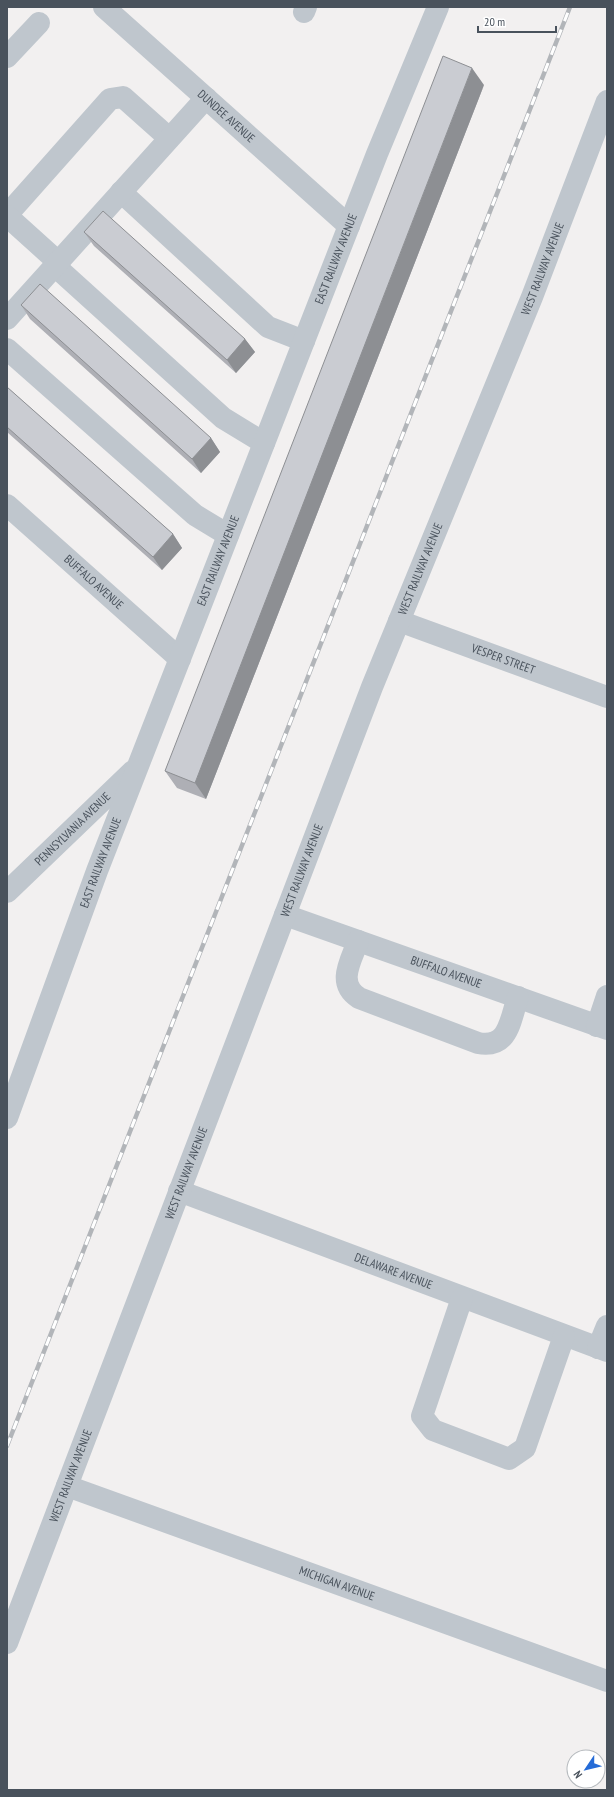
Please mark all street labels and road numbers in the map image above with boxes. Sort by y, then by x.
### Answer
street label: DUNDEE AVENUE [195,86,258,145]
street label: EAST RAILWAY AVENUE [311,211,360,306]
street label: WEST RAILWAY AVENUE [517,220,567,317]
street label: EAST RAILWAY AVENUE [193,513,242,608]
street label: WEST RAILWAY AVENUE [394,520,446,617]
street label: BUFFALO AVENUE [61,551,127,612]
street label: VESPER STREET [469,640,538,677]
street label: PENNSYLVANIA AVENUE [31,789,113,868]
street label: EAST RAILWAY AVENUE [76,815,124,910]
street label: WEST RAILWAY AVENUE [277,822,326,919]
street label: BUFFALO AVENUE [409,952,484,991]
street label: WEST RAILWAY AVENUE [161,1124,210,1221]
street label: DELAWARE AVENUE [352,1249,435,1292]
street label: WEST RAILWAY AVENUE [46,1427,95,1524]
street label: MICHIGAN AVENUE [297,1562,377,1604]

